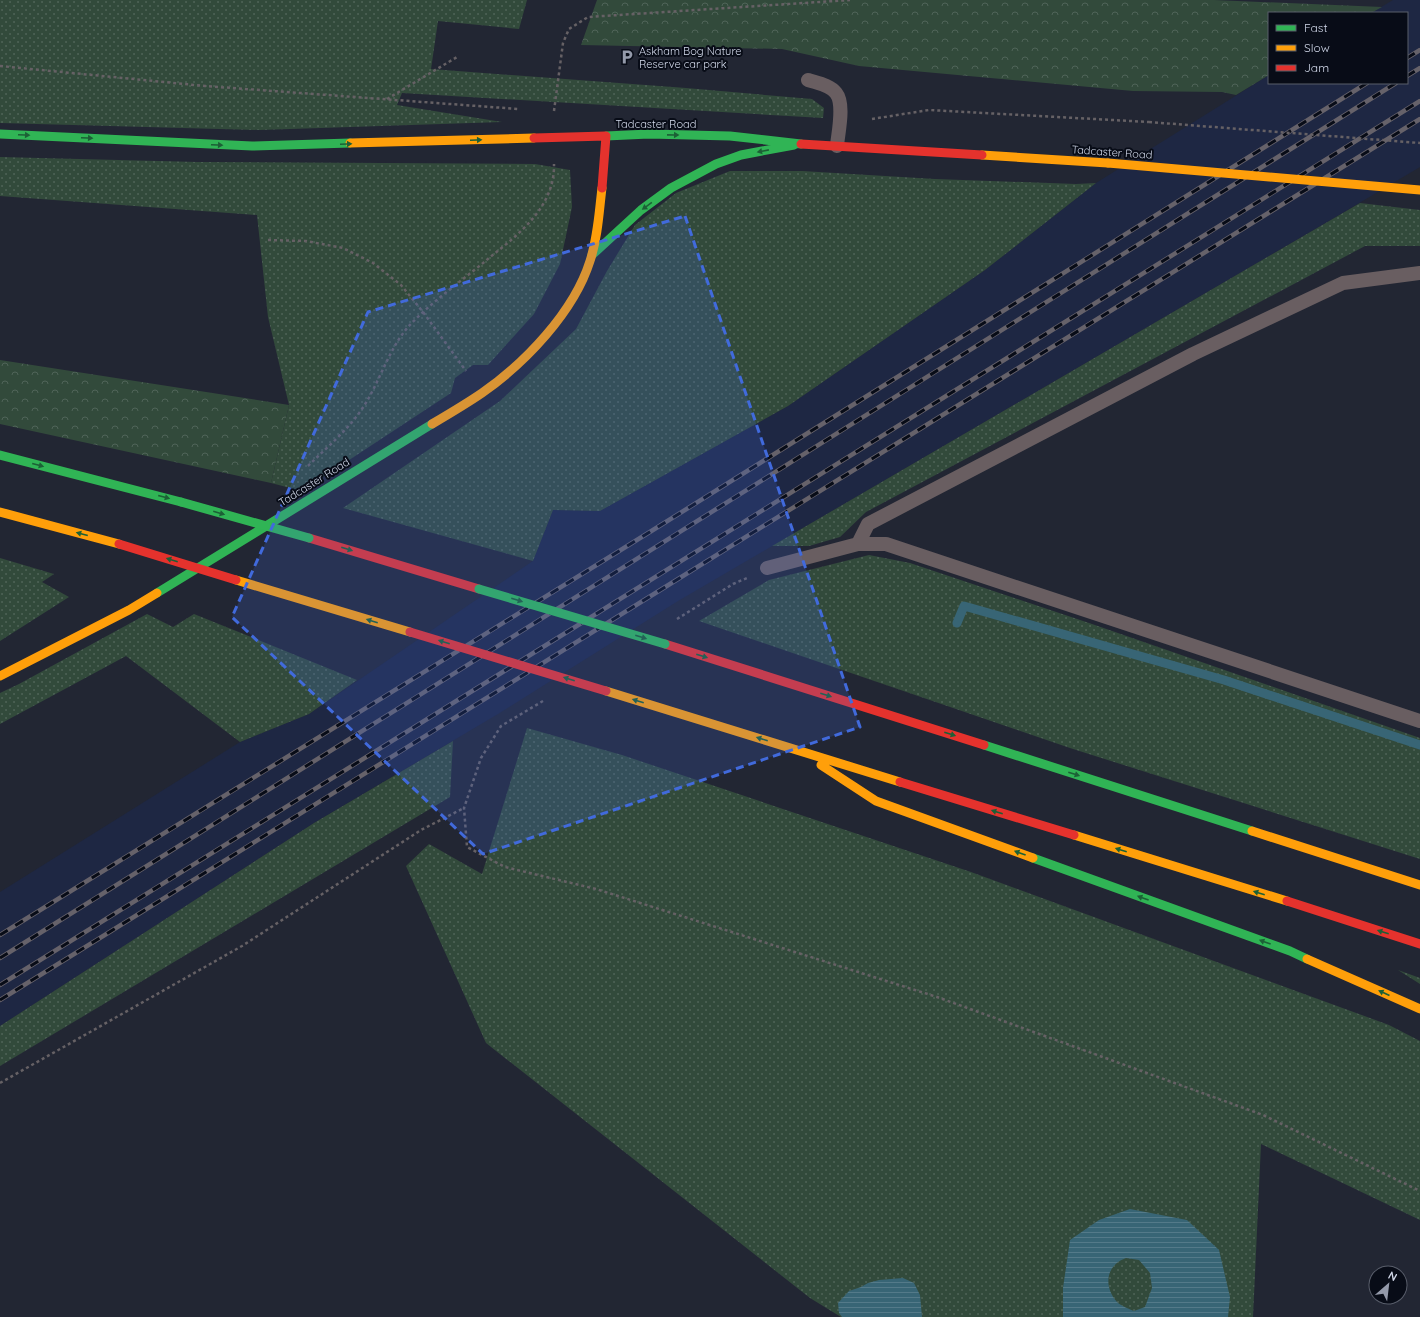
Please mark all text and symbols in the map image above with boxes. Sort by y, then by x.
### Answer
legend [1268,12,1408,84]
text: Fast [1304,20,1328,35]
text: Slow [1304,40,1330,55]
place label: Askham Bog Nature Reserve car park [639,44,742,71]
parking icon: Askham Bog Nature Reserve car park [618,48,636,66]
text: Jam [1304,60,1329,75]
street label: Tadcaster Road [616,117,696,131]
one-way arrow [18,132,30,139]
one-way arrow [667,132,680,138]
one-way arrow [81,135,93,142]
one-way arrow [470,137,483,143]
one-way arrow [340,140,352,147]
one-way arrow [211,141,223,148]
street label: Tadcaster Road [1071,142,1153,162]
one-way arrow [757,149,769,155]
one-way arrow [641,202,652,210]
street label: Tadcaster Road [276,455,352,509]
one-way arrow [32,462,44,468]
one-way arrow [157,495,170,501]
one-way arrow [213,510,225,516]
one-way arrow [75,531,87,537]
one-way arrow [341,546,353,552]
one-way arrow [166,557,178,563]
one-way arrow [511,597,523,603]
one-way arrow [366,618,378,624]
one-way arrow [636,634,648,640]
one-way arrow [438,639,450,645]
one-way arrow [696,653,708,659]
one-way arrow [563,676,575,682]
one-way arrow [820,692,832,698]
one-way arrow [632,698,644,704]
one-way arrow [944,731,956,737]
one-way arrow [756,736,768,742]
one-way arrow [1068,771,1080,777]
one-way arrow [991,809,1003,815]
one-way arrow [1115,847,1127,853]
one-way arrow [1014,850,1026,856]
one-way arrow [1253,890,1265,896]
one-way arrow [1136,894,1148,900]
one-way arrow [1377,928,1389,934]
one-way arrow [1258,939,1270,945]
one-way arrow [1378,989,1390,995]
north arrow [1368,1265,1408,1305]
text: N [1386,1268,1400,1284]

